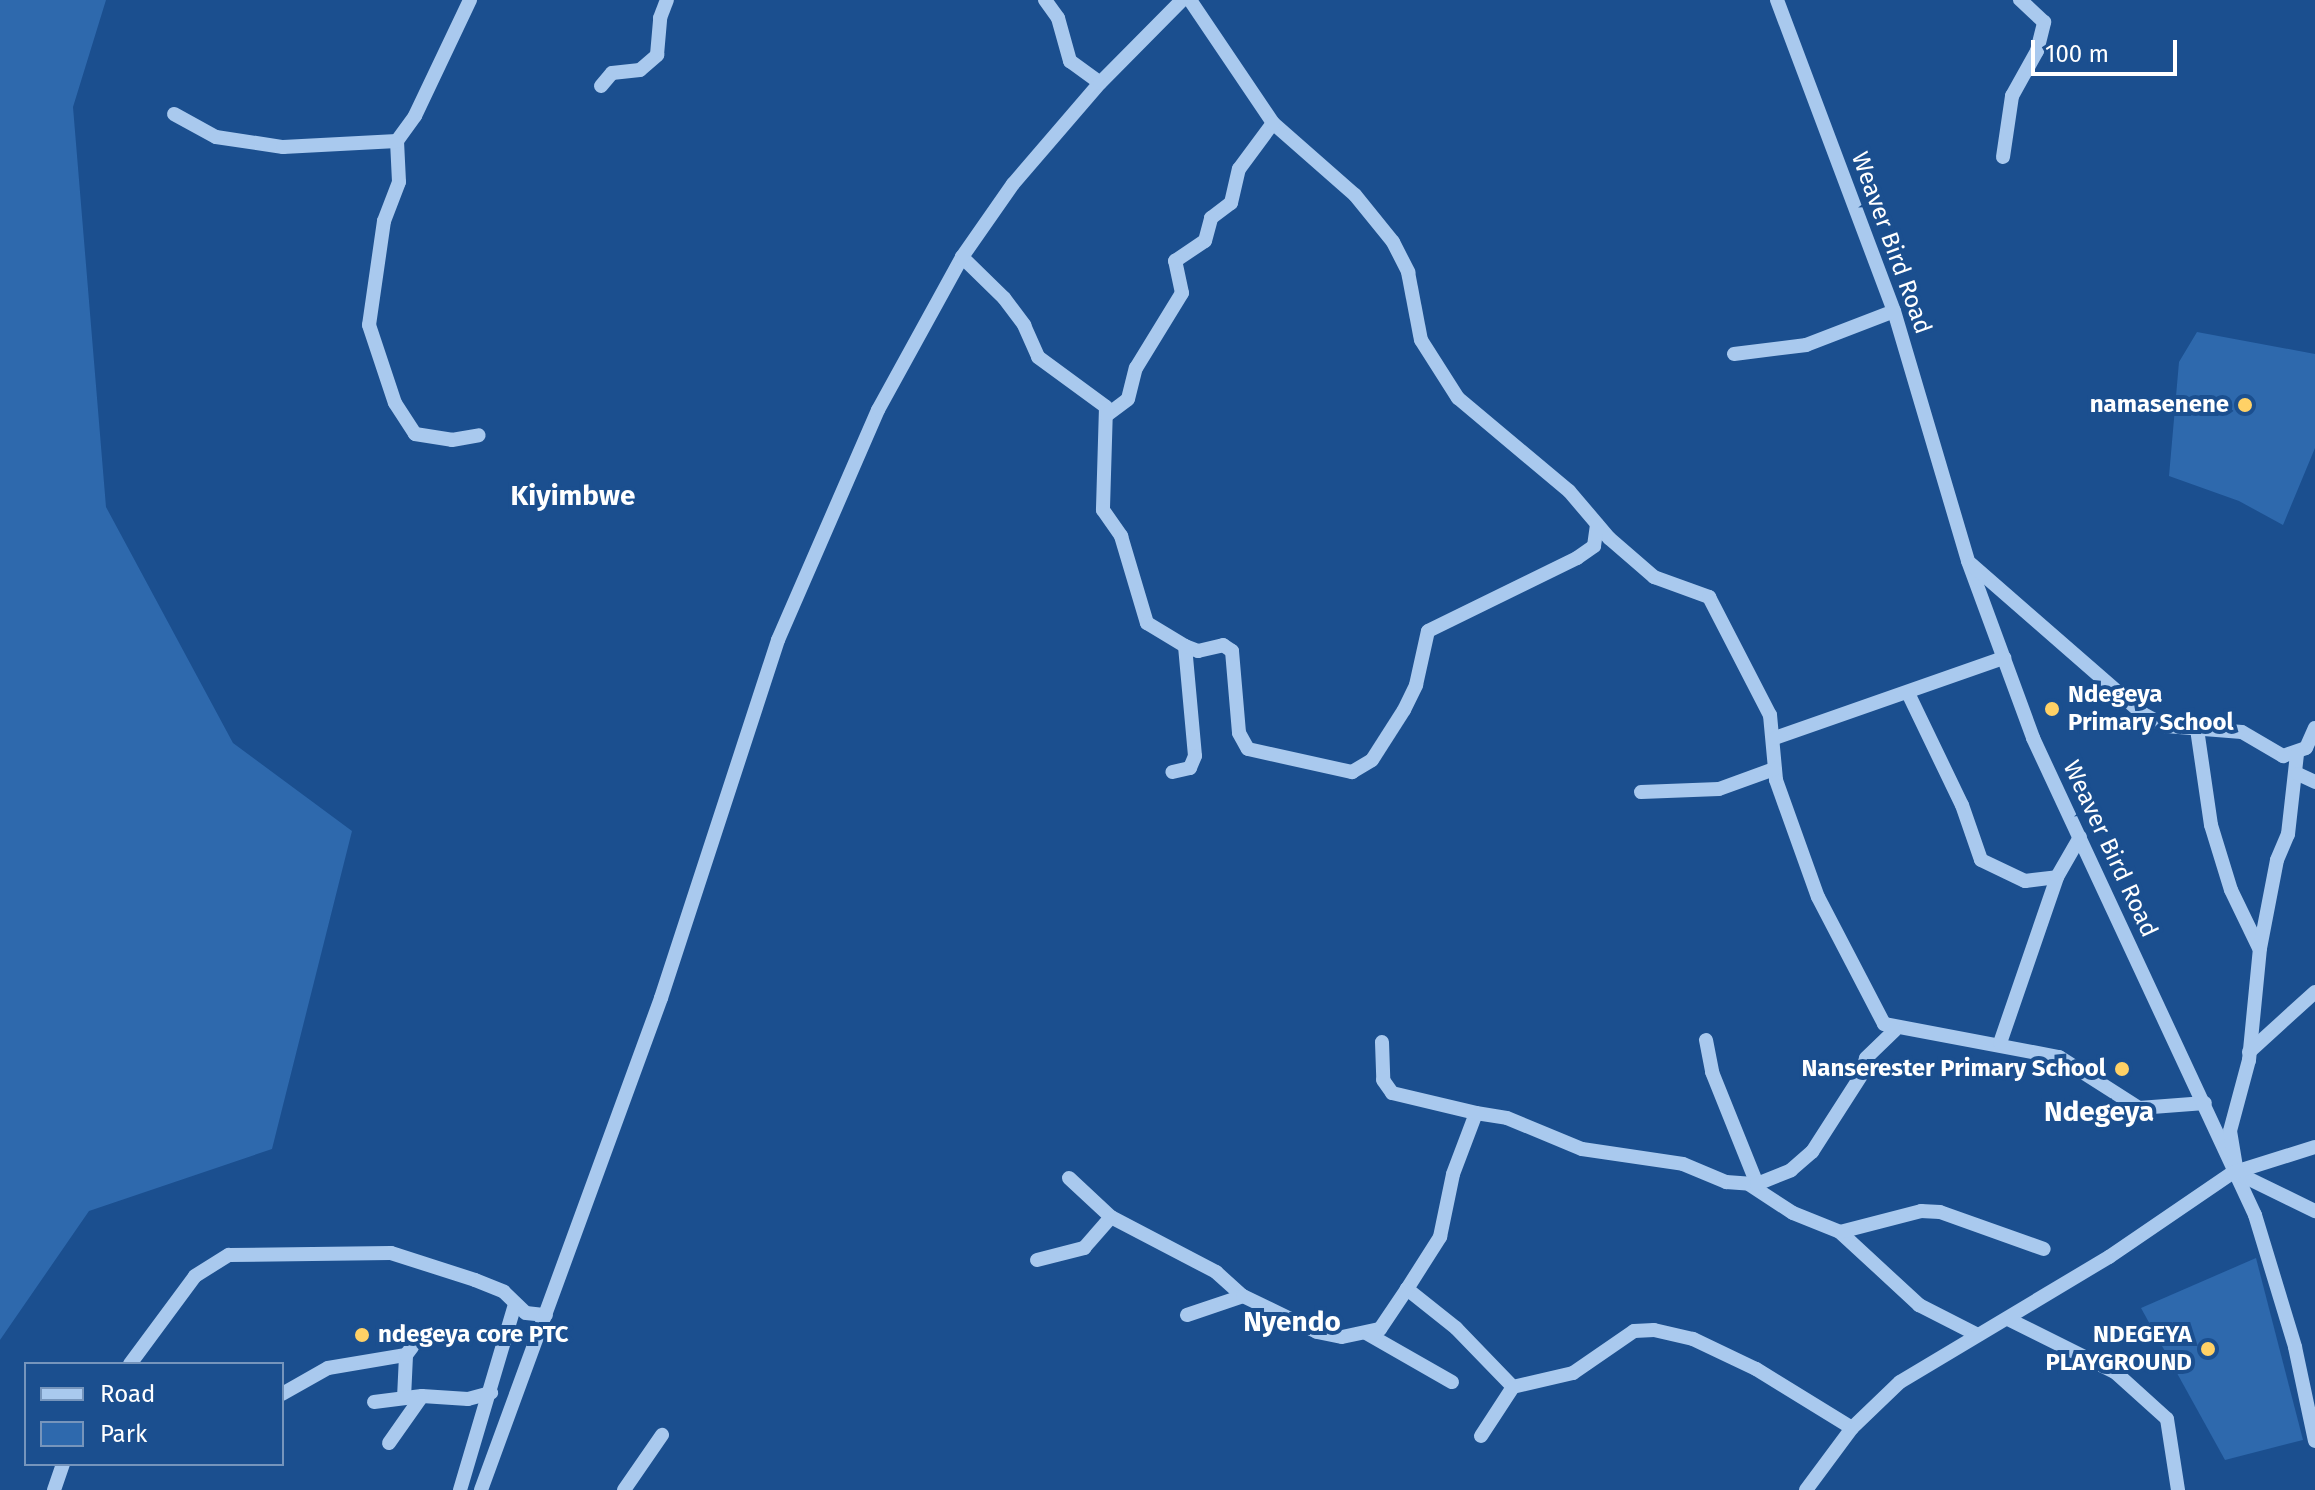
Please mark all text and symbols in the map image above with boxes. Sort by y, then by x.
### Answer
scale bar [2035,24,2181,74]
text: 100 m [2045,40,2109,68]
street label: Weaver Bird Road [1845,148,1937,338]
place label: namasenene [2090,391,2229,419]
marker: namasenene [2236,396,2254,414]
district label: Kiyimbwe [511,479,635,513]
place label: Ndegeya Primary School [2068,681,2234,737]
marker: Ndegeya Primary School [2043,700,2061,718]
street label: Weaver Bird Road [2056,756,2164,942]
place label: Nanserester Primary School [1801,1055,2106,1083]
marker: Nanserester Primary School [2113,1060,2131,1078]
district label: Ndegeya [2044,1095,2154,1129]
district label: Nyendo [1243,1305,1341,1339]
place label: ndegeya core PTC [378,1321,569,1349]
place label: NDEGEYA PLAYGROUND [2045,1321,2192,1377]
marker: ndegeya core PTC [353,1326,371,1344]
marker: NDEGEYA PLAYGROUND [2199,1340,2217,1358]
legend [24,1362,284,1466]
text: Road [100,1380,155,1408]
text: Park [100,1420,147,1448]

